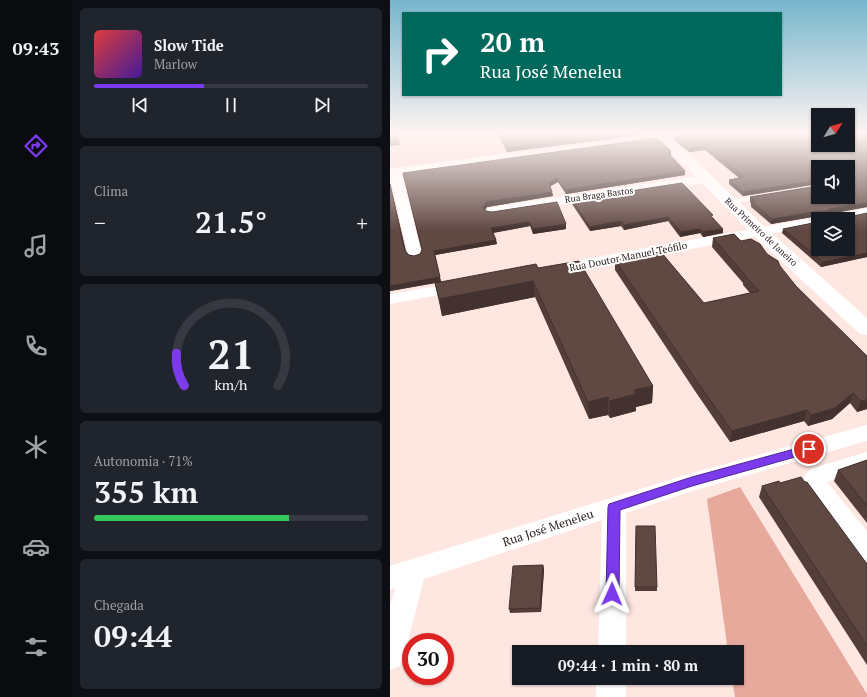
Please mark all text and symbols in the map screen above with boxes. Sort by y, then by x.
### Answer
text: 20 m [480,23,545,60]
icon: right [414,28,466,80]
text: Slow Tide [154,35,224,55]
text: 09:43 [13,36,59,60]
text: Marlow [154,55,197,73]
text: Rua José Meneleu [480,59,622,83]
icon: previous [129,94,151,116]
icon: pause [220,94,242,116]
icon: next [311,94,333,116]
north arrow [811,108,855,152]
map controls [811,108,855,256]
icon: directions [22,132,50,160]
button: sound [811,160,855,204]
text: Clima [94,182,128,200]
street label: Rua Braga Bastos [564,184,634,206]
street label: Rua Primeiro de Janeiro [722,195,800,269]
text: 21.5° [195,202,267,242]
text: − [94,208,106,237]
text: + [356,208,368,237]
button: layers [811,212,855,256]
icon: music [22,232,50,260]
street label: Rua Doutor Manuel Teófilo [568,239,689,274]
text: 21 [207,326,255,381]
icon: phone [22,332,50,360]
text: km/h [215,375,248,394]
pin [792,432,826,466]
icon: climate [22,433,50,461]
icon: arrive [798,438,820,460]
text: Autonomia · 71% [94,452,193,470]
text: 355 km [94,472,198,512]
street label: Rua José Meneleu [501,506,595,549]
icon: car [22,533,50,561]
position arrow [591,573,633,615]
text: Chegada [94,596,144,614]
text: 09:44 [94,616,172,656]
icon: filters [22,633,50,661]
speed limit sign: 30 [402,633,454,685]
text: 09:44 · 1 min · 80 m [558,655,698,675]

